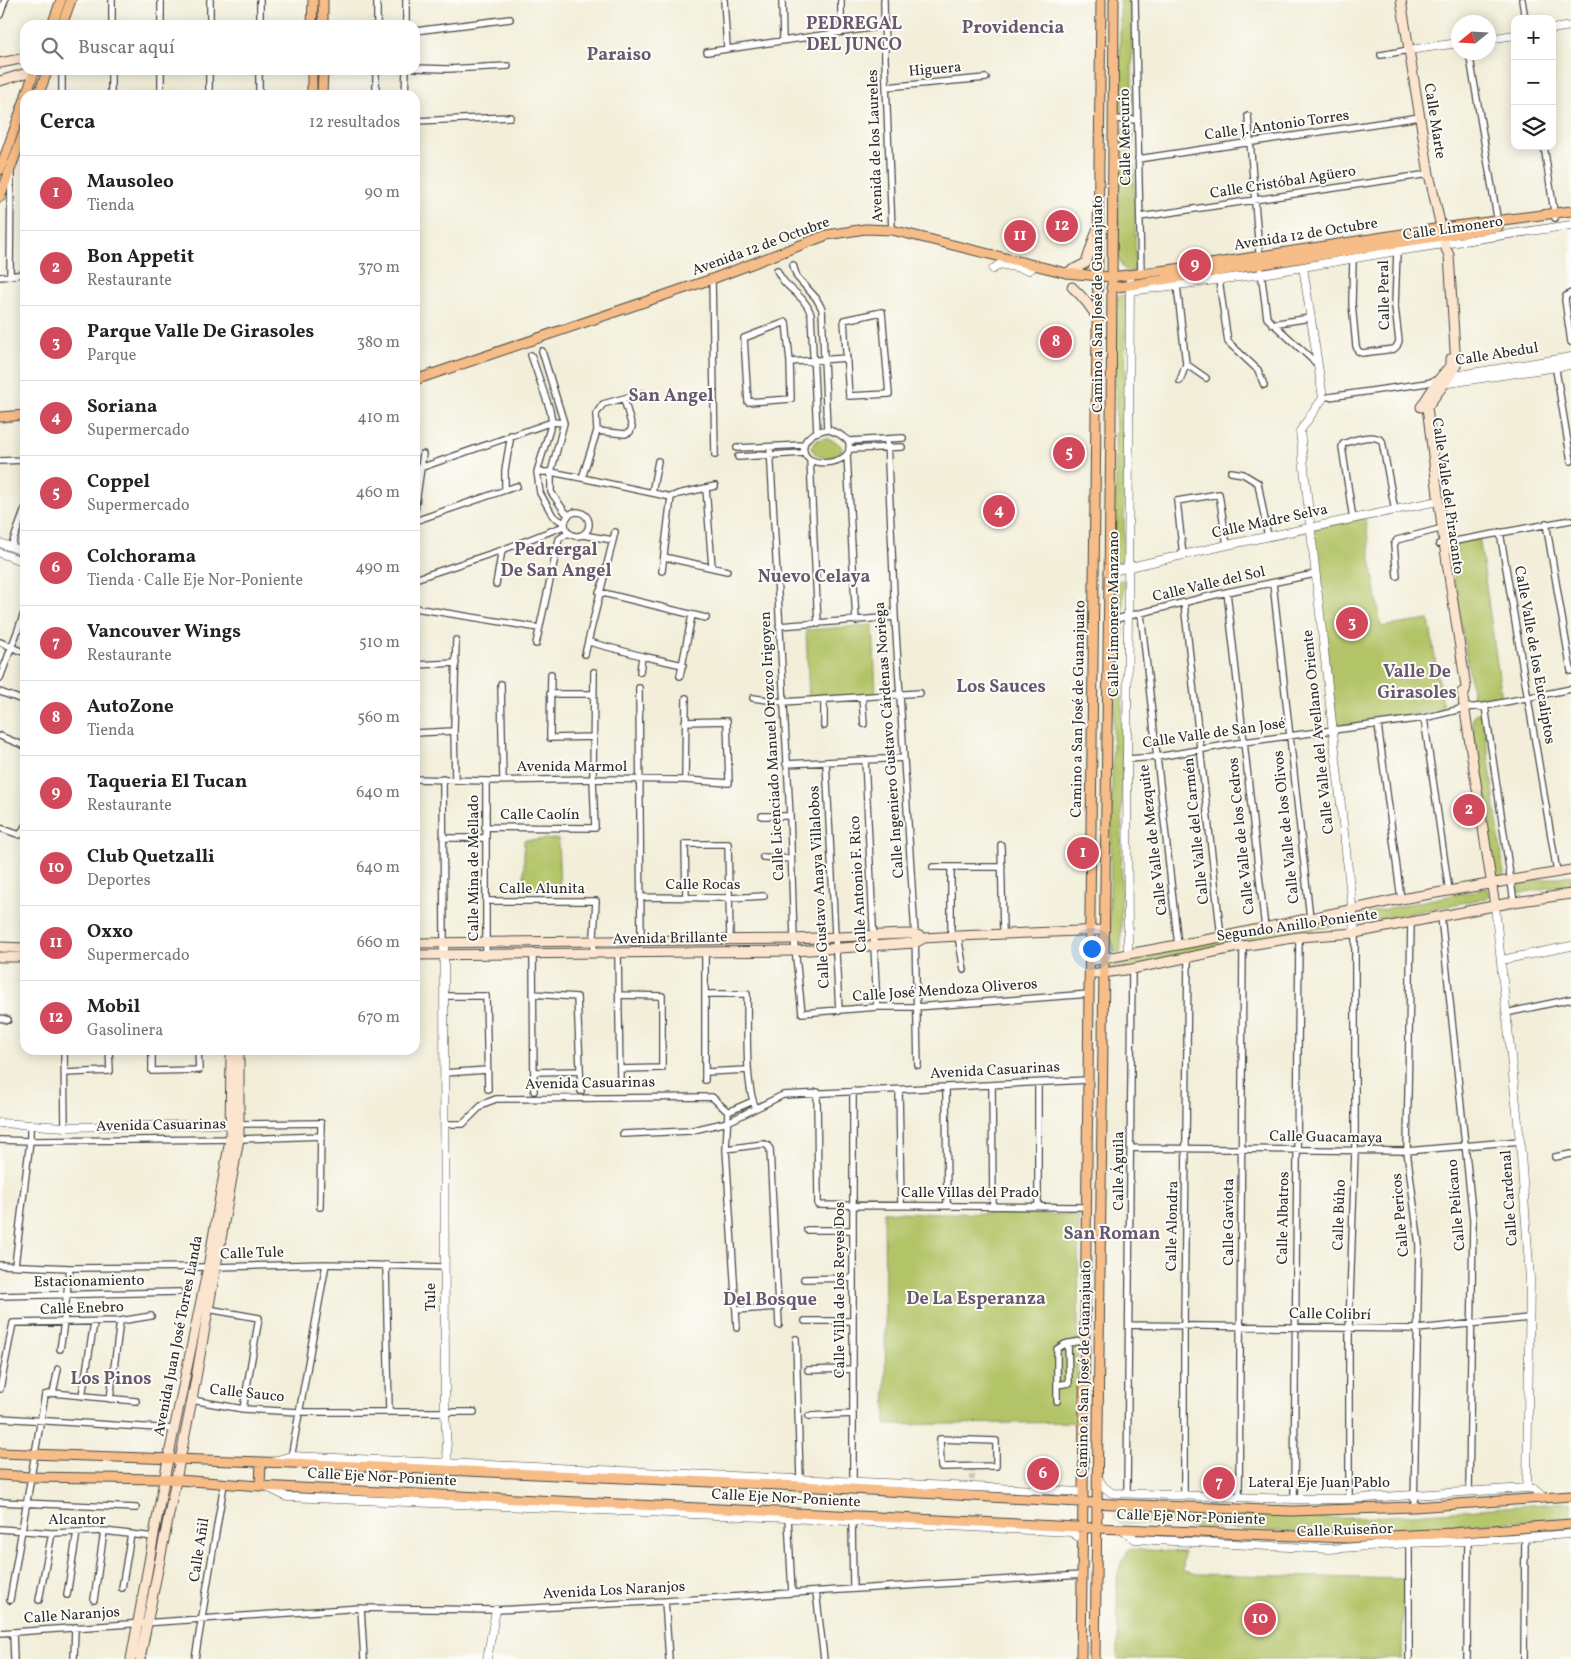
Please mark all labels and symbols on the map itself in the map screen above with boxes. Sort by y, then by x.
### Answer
district label: PEDREGAL DEL JUNCO [806,12,902,58]
north arrow [1451,15,1496,60]
district label: Providencia [962,16,1064,41]
district label: Paraiso [587,43,651,68]
street label: Higuera [908,57,962,83]
street label: Avenida de los Laureles [863,69,889,223]
street label: Calle Marte [1418,82,1450,160]
street label: Calle Mercurio [1115,88,1137,186]
street label: Calle J. Antonio Torres [1203,105,1351,147]
street label: Calle Cristóbal Agüero [1208,161,1358,205]
street label: Camino a San José de Guanajuato [1088,195,1109,413]
pin: 12 [1046,207,1078,245]
street label: Avenida 12 de Octubre [689,212,833,282]
street label: Calle Limonero [1402,212,1504,246]
street label: Avenida 12 de Octubre [1233,213,1379,257]
pin: 11 [1004,217,1036,255]
pin: 9 [1179,246,1211,284]
street label: Calle Peral [1374,260,1396,330]
pin: 8 [1040,323,1072,361]
street label: Calle Abedul [1454,338,1540,372]
district label: San Angel [628,384,714,409]
street label: Calle Valle del Piracanto [1426,416,1468,576]
pin: 5 [1053,434,1085,472]
pin: 4 [983,492,1015,530]
street label: Calle Madre Selva [1210,499,1330,545]
street label: Calle Limonero Manzano [1104,531,1125,697]
district label: Pedrergal De San Angel [500,538,612,584]
street label: Calle Valle del Sol [1151,562,1267,608]
street label: Calle Valle de los Eucaliptos [1508,564,1560,746]
district label: Nuevo Celaya [758,565,870,590]
street label: Camino a San José de Guanajuato [1067,600,1091,818]
street label: Calle Ingeniero Gustavo Cárdenas Noriega [870,601,910,879]
pin: 3 [1336,604,1368,642]
street label: Calle Licenciado Manuel Orozco Irigoyen [755,611,791,881]
street label: Calle Valle del Avellano Oriente [1298,629,1340,835]
district label: Valle De Girasoles [1377,660,1457,706]
district label: Los Sauces [956,675,1046,700]
street label: Calle Valle de San José [1141,714,1287,754]
street label: Calle Valle de los Olivos [1269,749,1305,905]
street label: Calle Valle de los Cedros [1223,756,1261,916]
street label: Avenida Marmol [517,757,627,778]
street label: Calle Valle del Carmén [1179,757,1215,905]
street label: Calle Valle de Mezquite [1134,763,1174,917]
street label: Calle Gustavo Anaya Villalobos [804,785,836,989]
pin: 2 [1453,791,1485,829]
street label: Calle Mina de Mellado [464,795,485,941]
street label: Calle Caolín [500,805,580,826]
street label: Calle Antonio F. Rico [845,815,873,953]
pin: 1 [1067,834,1099,872]
street label: Calle Rocas [666,875,740,896]
street label: Calle Alunita [499,879,585,900]
street label: Segundo Anillo Poniente [1215,904,1379,948]
street label: Avenida Brillante [612,928,728,950]
your location [1079,936,1105,962]
street label: Calle José Mendoza Oliveros [852,974,1038,1008]
street label: Avenida Casuarinas [929,1057,1061,1085]
street label: Avenida Casuarinas [525,1072,655,1096]
street label: Avenida Casuarinas [96,1114,226,1138]
street label: Calle Guacamaya [1269,1127,1383,1149]
street label: Calle Águila [1109,1131,1130,1211]
street label: Calle Cardenal [1496,1149,1524,1247]
street label: Calle Pelícano [1443,1158,1471,1252]
street label: Calle Albatros [1273,1171,1295,1265]
street label: Calle Pericos [1387,1172,1415,1258]
street label: Calle Gaviota [1219,1178,1240,1266]
street label: Calle Búho [1328,1179,1352,1251]
street label: Calle Alondra [1162,1181,1184,1271]
street label: Calle Villas del Prado [901,1183,1039,1204]
street label: Calle Villa de los Reyes Dos [830,1202,851,1378]
district label: San Roman [1064,1222,1161,1247]
street label: Avenida Juan José Torres Landa [149,1234,209,1438]
street label: Calle Tule [220,1242,284,1266]
street label: Camino a San José de Guanajuato [1073,1260,1097,1478]
street label: Estacionamiento [33,1271,145,1293]
street label: Tule [421,1283,442,1311]
district label: De La Esperanza [906,1287,1046,1312]
district label: Del Bosque [723,1288,817,1313]
street label: Calle Enebro [40,1297,124,1321]
street label: Calle Colibrí [1289,1304,1372,1326]
district label: Los Pinos [70,1367,152,1392]
street label: Calle Sauco [208,1380,286,1408]
pin: 6 [1027,1455,1059,1493]
street label: Calle Eje Nor-Poniente [307,1464,457,1492]
pin: 7 [1203,1464,1235,1502]
street label: Lateral Eje Juan Pablo [1248,1473,1390,1494]
street label: Calle Eje Nor-Poniente [711,1485,861,1513]
street label: Calle Eje Nor-Poniente [1116,1505,1266,1531]
street label: Alcantor [48,1510,106,1531]
street label: Calle Añil [185,1516,215,1584]
street label: Calle Ruiseñor [1296,1519,1394,1543]
street label: Avenida Los Naranjos [542,1577,686,1605]
pin: 10 [1244,1600,1276,1638]
street label: Calle Naranjos [23,1602,121,1630]

